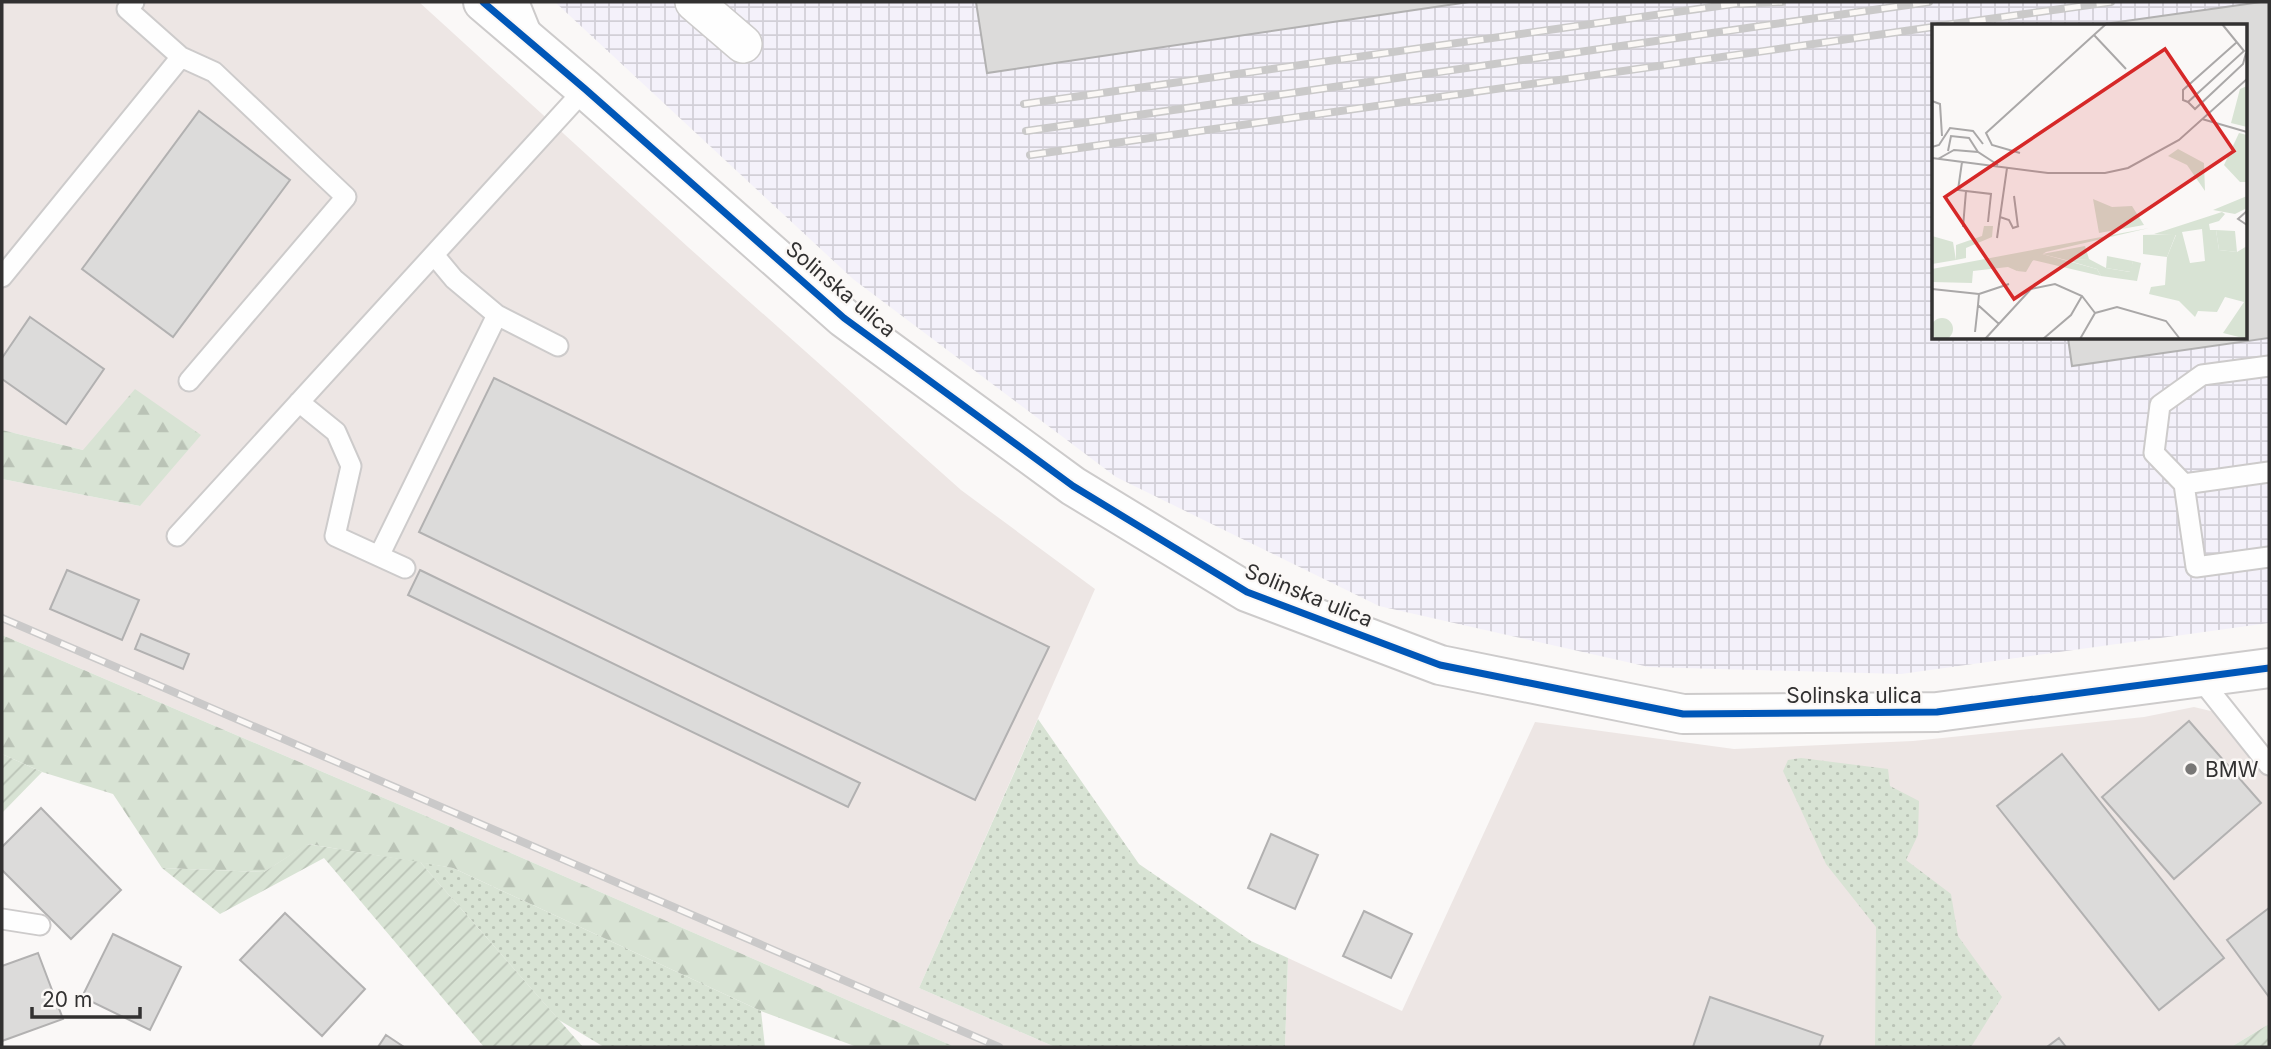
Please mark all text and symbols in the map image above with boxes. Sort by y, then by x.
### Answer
inset map [1932,24,2246,340]
street label: Solinska ulica [781,236,901,342]
street label: Solinska ulica [1241,558,1377,632]
street label: Solinska ulica [1786,683,1922,708]
place label: BMW [2205,757,2259,782]
marker: BMW [2183,761,2199,777]
scale bar [32,976,140,1020]
text: 20 m [42,987,92,1012]

